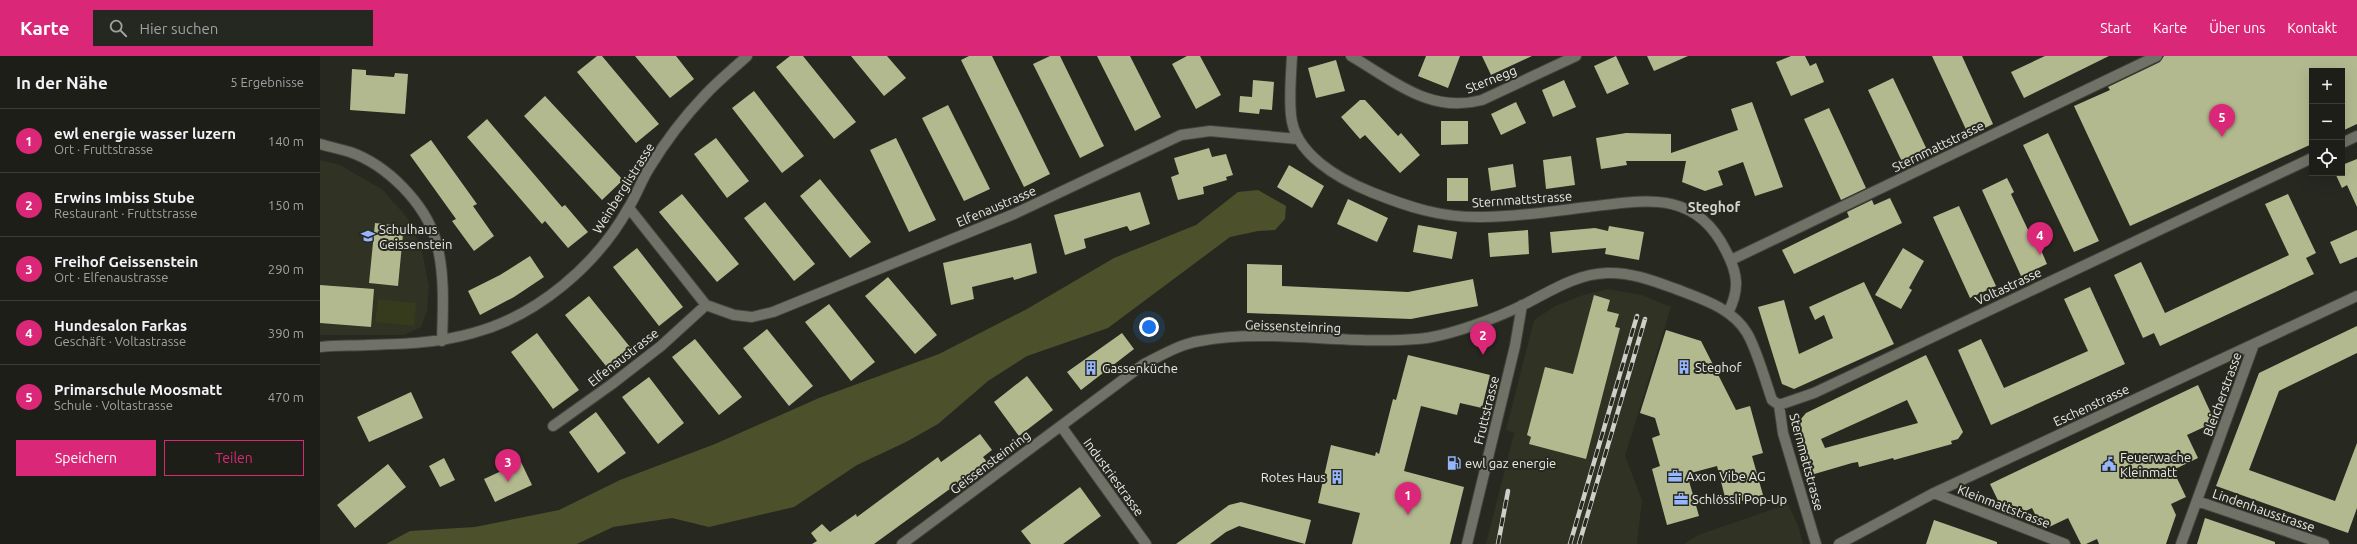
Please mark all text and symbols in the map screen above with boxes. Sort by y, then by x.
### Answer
search box [93,10,373,46]
text: Karte [20,17,69,39]
icon: search [107,17,129,39]
text: Hier suchen [139,20,218,37]
text: Start [2100,20,2131,36]
text: Karte [2153,20,2187,36]
text: Über uns [2209,20,2265,36]
text: Kontakt [2287,20,2337,36]
street label: Sternegg [1464,62,1518,96]
map controls [2309,68,2345,176]
button: + [2309,68,2345,104]
text: In der Nähe [16,73,108,92]
text: 5 Ergebnisse [230,75,304,89]
pin: 5 [2209,104,2235,137]
button: − [2309,104,2345,140]
street label: Sternmattstrasse [1890,118,1986,174]
text: ewl energie wasser luzern [54,125,236,142]
text: 1 [25,134,33,148]
text: 140 m [268,134,304,148]
street label: Weinberglistrasse [589,140,657,236]
button: locate [2309,140,2345,176]
text: Ort · Fruttstrasse [54,142,153,156]
street label: Elfenaustrasse [954,183,1038,229]
text: Erwins Imbiss Stube [54,189,195,206]
street label: Sternmattstrasse [1471,189,1573,209]
text: 2 [25,198,33,212]
text: 150 m [268,198,304,212]
district label: Steghof [1688,199,1740,215]
text: Restaurant · Fruttstrasse [54,206,197,220]
place label: Schulhaus Geissenstein [379,222,452,251]
pin: 4 [2027,222,2053,255]
school or university icon: Schulhaus Geissenstein [360,228,376,244]
text: Freihof Geissenstein [54,253,198,270]
text: 3 [25,262,33,276]
text: 290 m [268,262,304,276]
street label: Voltastrasse [1973,265,2043,307]
text: Ort · Elfenaustrasse [54,270,168,284]
text: Hundesalon Farkas [54,317,187,334]
your location [1139,317,1159,337]
street label: Geissensteinring [1245,317,1341,335]
pin: 2 [1470,322,1496,355]
street label: Elfenaustrasse [585,325,661,389]
text: 4 [25,326,33,340]
text: 390 m [268,326,304,340]
text: Geschäft · Voltastrasse [54,334,186,348]
street label: Bleicherstrasse [2200,350,2244,438]
building icon: Steghof [1676,359,1692,375]
building icon: Gassenküche [1083,360,1099,376]
place label: Steghof [1695,360,1742,374]
place label: Gassenküche [1102,361,1178,375]
street label: Fruttstrasse [1471,374,1501,446]
text: Primarschule Moosmatt [54,381,222,398]
street label: Eschenstrasse [2051,381,2131,429]
text: 5 [25,390,33,404]
text: 470 m [268,390,304,404]
text: Schule · Voltastrasse [54,398,173,412]
street label: Sternmattstrasse [1787,412,1827,512]
street label: Geissensteinring [947,427,1033,497]
street label: Industriestrasse [1081,435,1147,519]
button: Speichern [16,440,156,476]
button: Teilen [164,440,304,476]
pin: 3 [495,449,521,482]
place label: Feuerwache Kleinmatt [2120,450,2191,479]
fuel station icon: ewl gaz energie [1446,455,1462,471]
place label: ewl gaz energie [1465,456,1556,470]
public building icon: Feuerwache Kleinmatt [2101,456,2117,472]
office icon: Axon Vibe AG [1667,468,1683,484]
building icon: Rotes Haus [1329,469,1345,485]
place label: Axon Vibe AG [1686,469,1766,483]
place label: Rotes Haus [1261,470,1326,484]
pin: 1 [1395,482,1421,515]
street label: Kleinmattstrasse [1956,482,2052,530]
street label: Lindenhausstrasse [2211,486,2317,534]
office icon: Schlössli Pop-Up [1673,491,1689,507]
place label: Schlössli Pop-Up [1692,492,1787,506]

